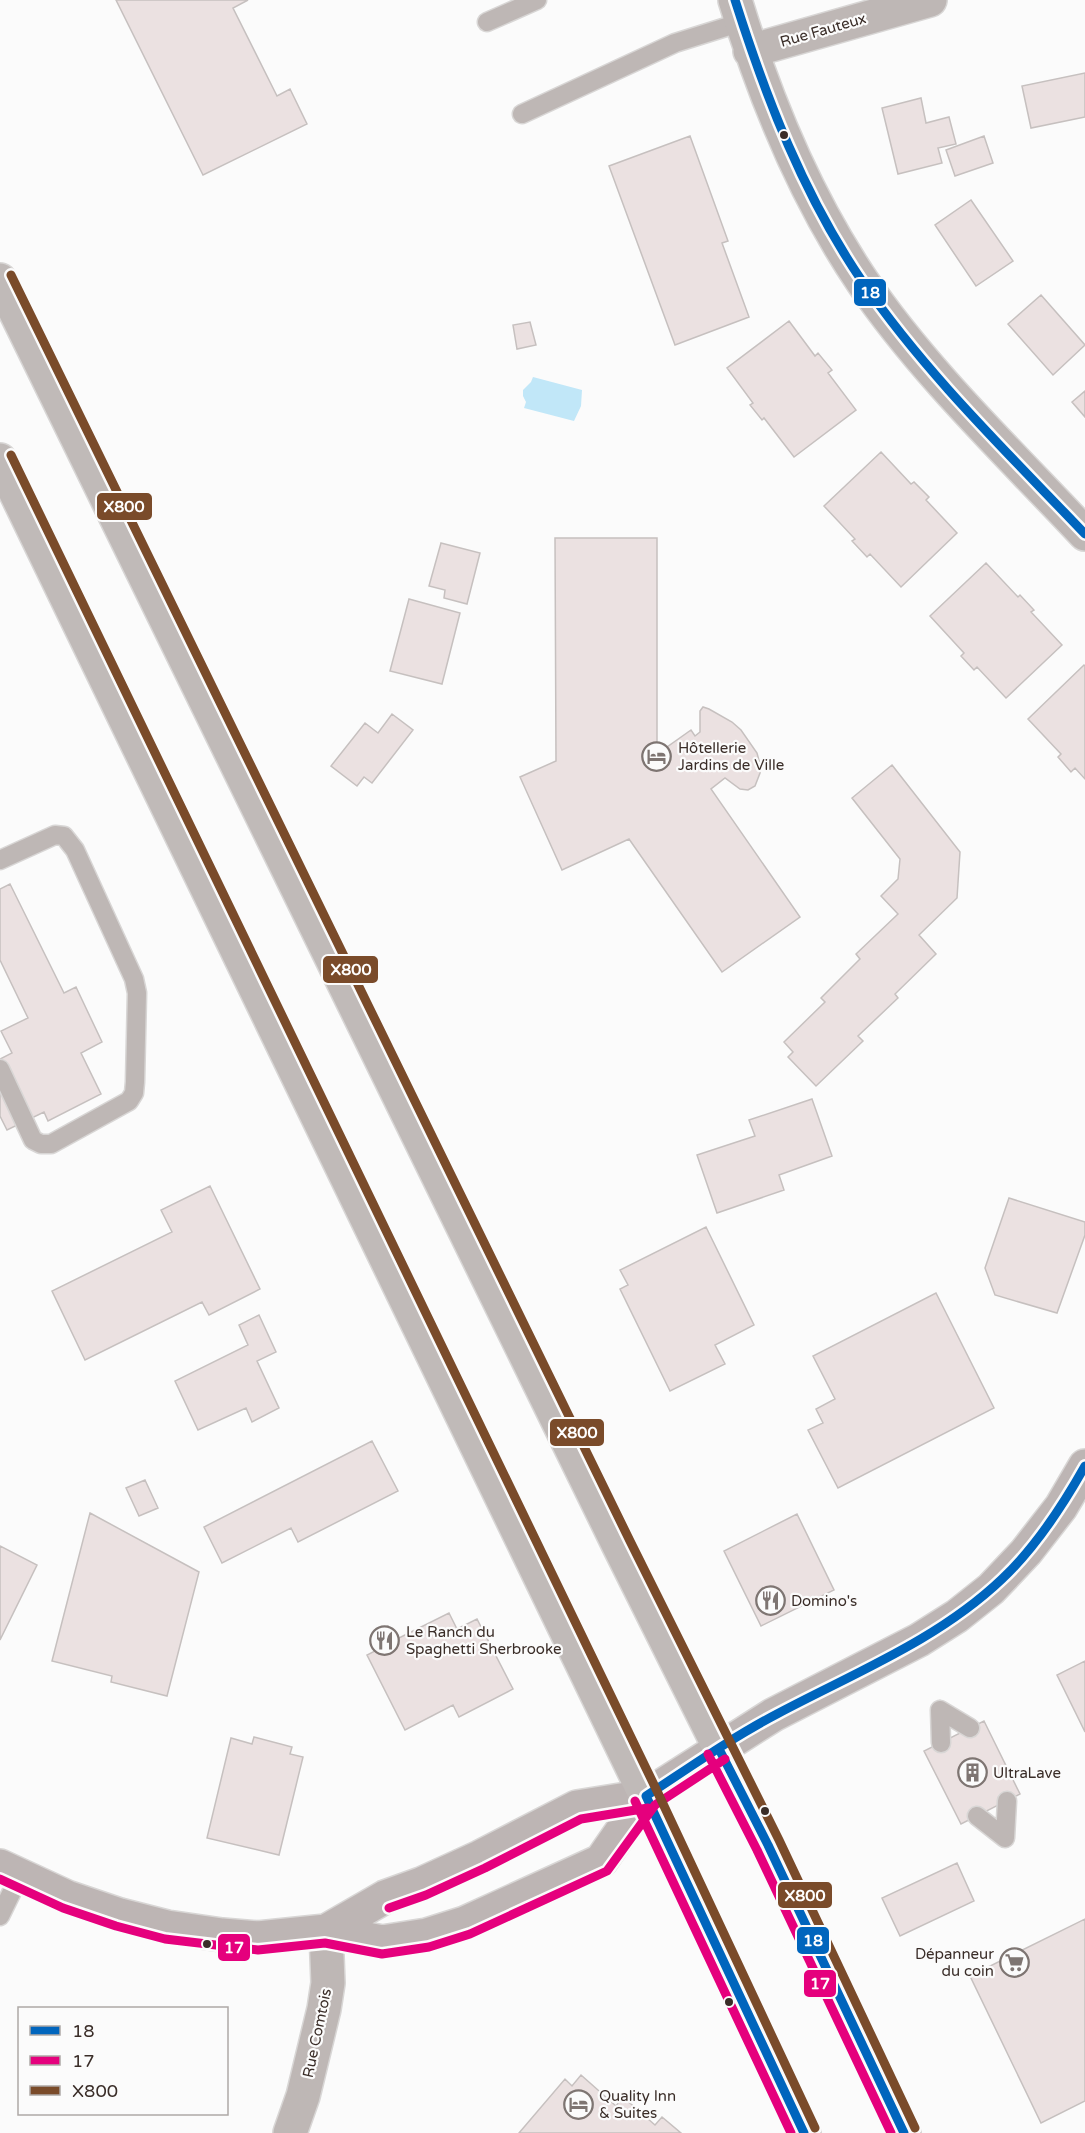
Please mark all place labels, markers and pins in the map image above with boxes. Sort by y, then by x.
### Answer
unlabelled marker [778,129,790,141]
place label: Hôtellerie Jardins de Ville [678,739,784,774]
hotel icon: Hôtellerie Jardins de Ville [641,741,673,773]
restaurant icon: Domino's [754,1585,786,1617]
place label: Domino's [791,1592,857,1610]
place label: Le Ranch du Spaghetti Sherbrooke [406,1623,561,1658]
restaurant icon: Le Ranch du Spaghetti Sherbrooke [369,1625,401,1657]
building icon: UltraLave [956,1757,988,1789]
place label: UltraLave [993,1764,1061,1782]
unlabelled marker [759,1805,771,1817]
unlabelled marker [201,1938,213,1950]
place label: Dépanneur du coin [915,1945,994,1980]
supermarket icon: Dépanneur du coin [999,1947,1031,1979]
unlabelled marker [723,1996,735,2008]
place label: Quality Inn & Suites [599,2087,676,2122]
hotel icon: Quality Inn & Suites [562,2089,594,2121]

